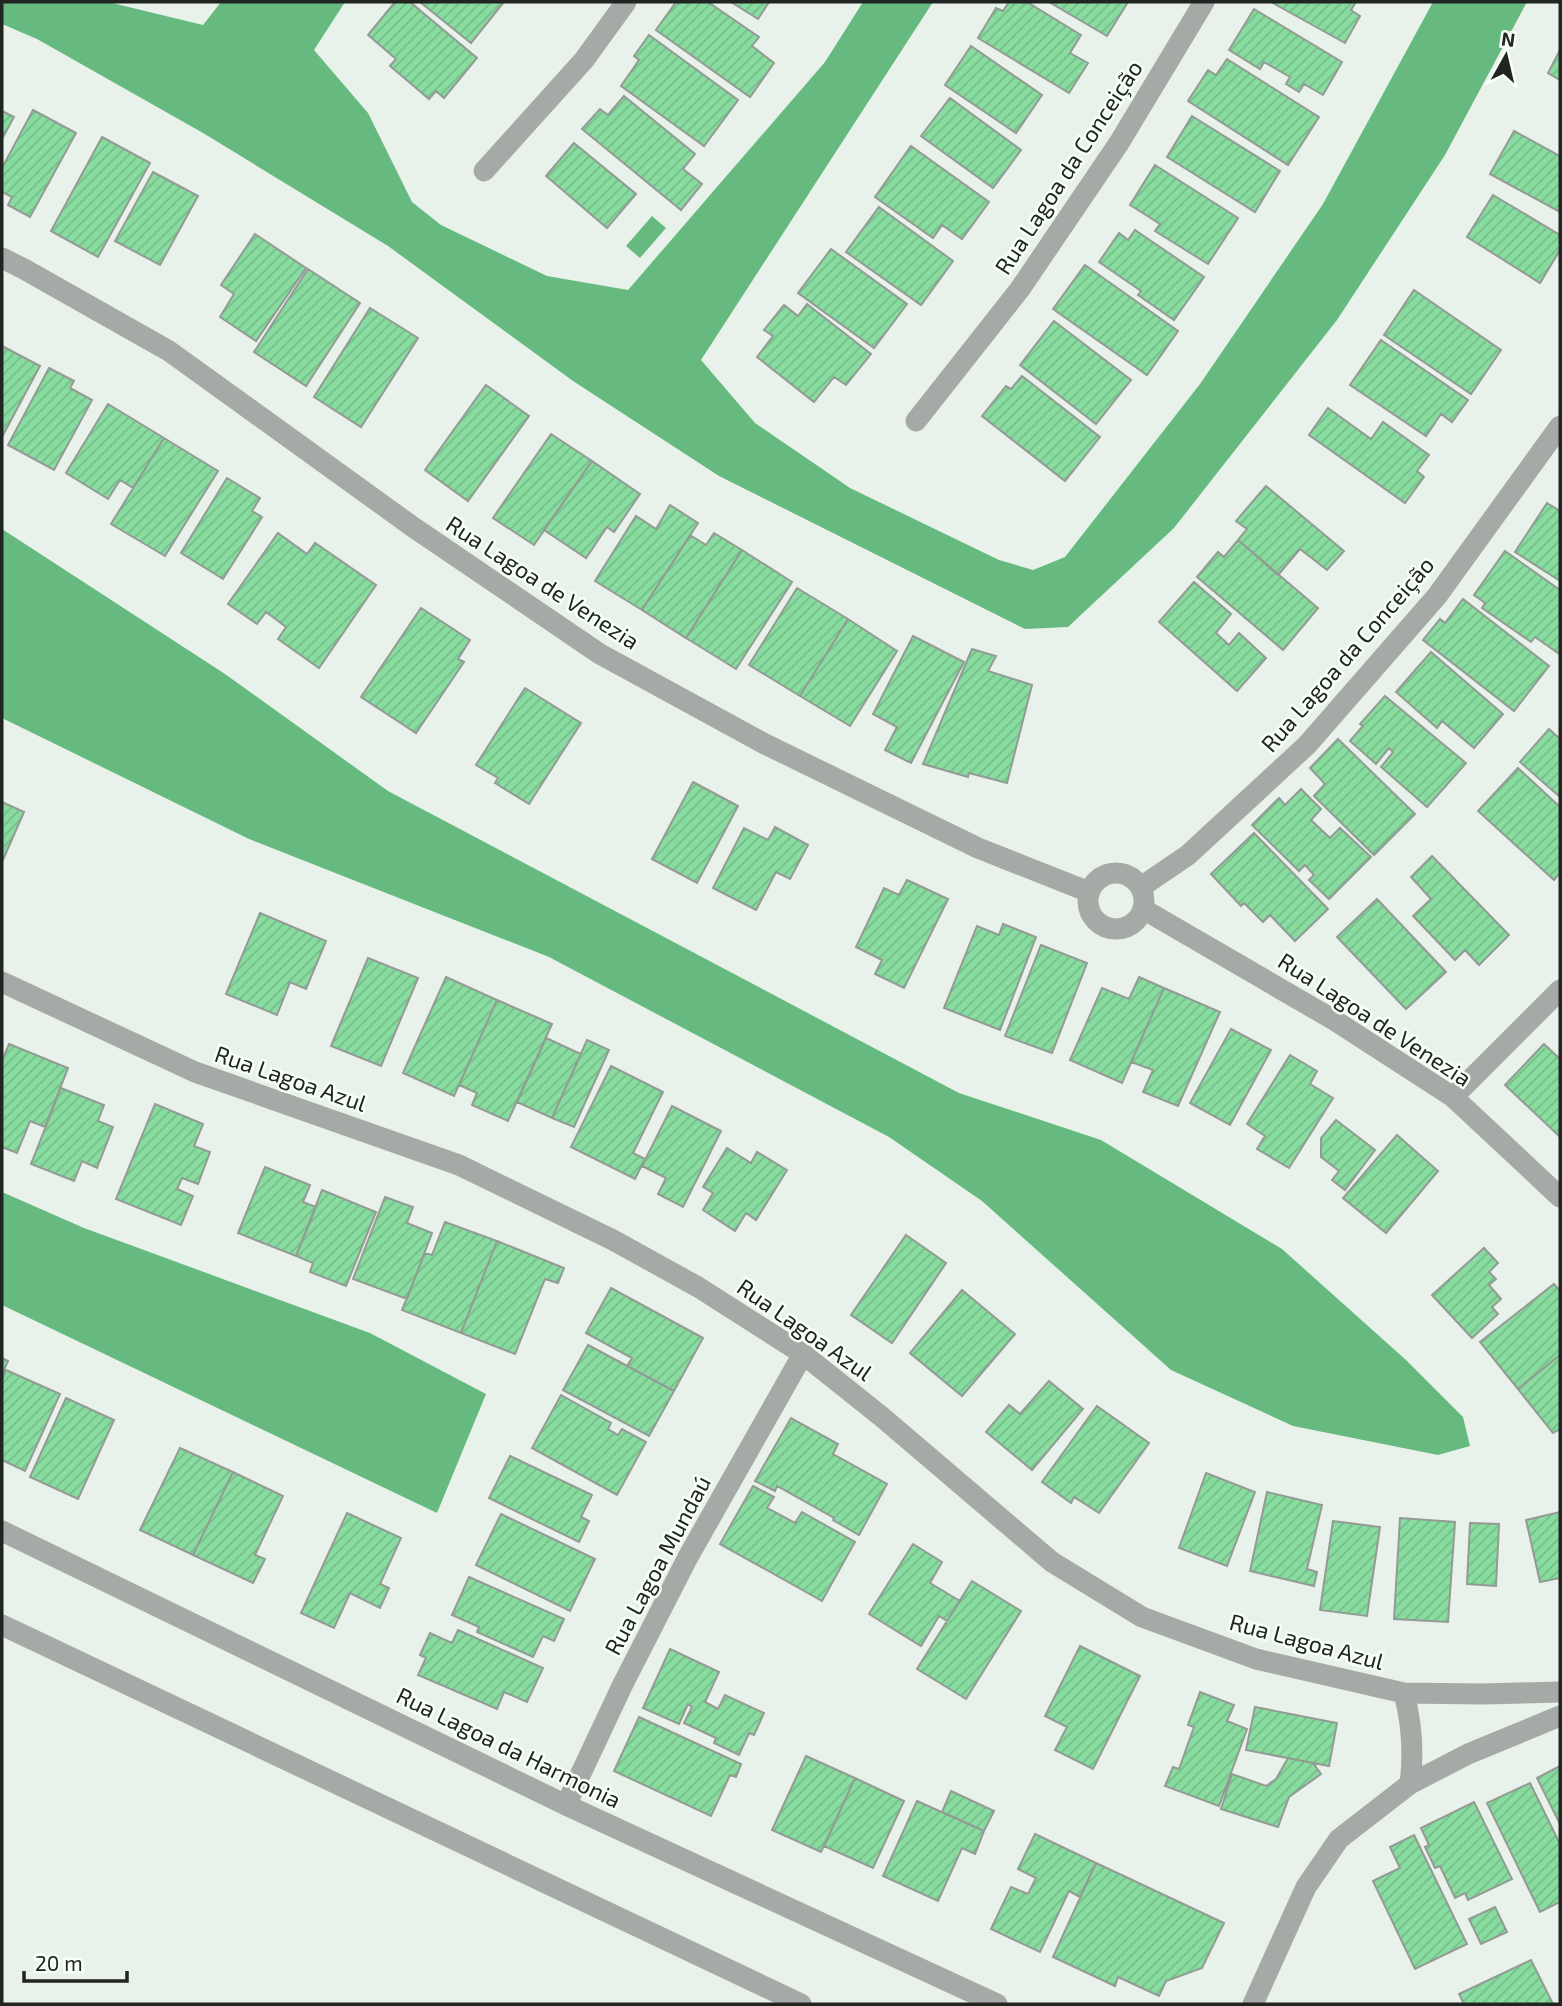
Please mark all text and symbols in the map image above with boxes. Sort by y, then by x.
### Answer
north arrow [1471,21,1541,91]
text: N [1500,26,1517,51]
street label: Rua Lagoa da Conceição [988,55,1149,280]
street label: Rua Lagoa de Venezia [441,509,645,655]
street label: Rua Lagoa da Conceição [1255,551,1440,758]
street label: Rua Lagoa de Venezia [1273,946,1477,1092]
street label: Rua Lagoa Azul [211,1039,371,1117]
street label: Rua Lagoa Azul [732,1272,878,1386]
street label: Rua Lagoa Mundaú [598,1471,716,1659]
street label: Rua Lagoa Azul [1227,1607,1387,1675]
street label: Rua Lagoa da Harmonia [392,1680,626,1814]
scale bar [24,1940,128,1984]
text: 20 m [35,1950,83,1975]

